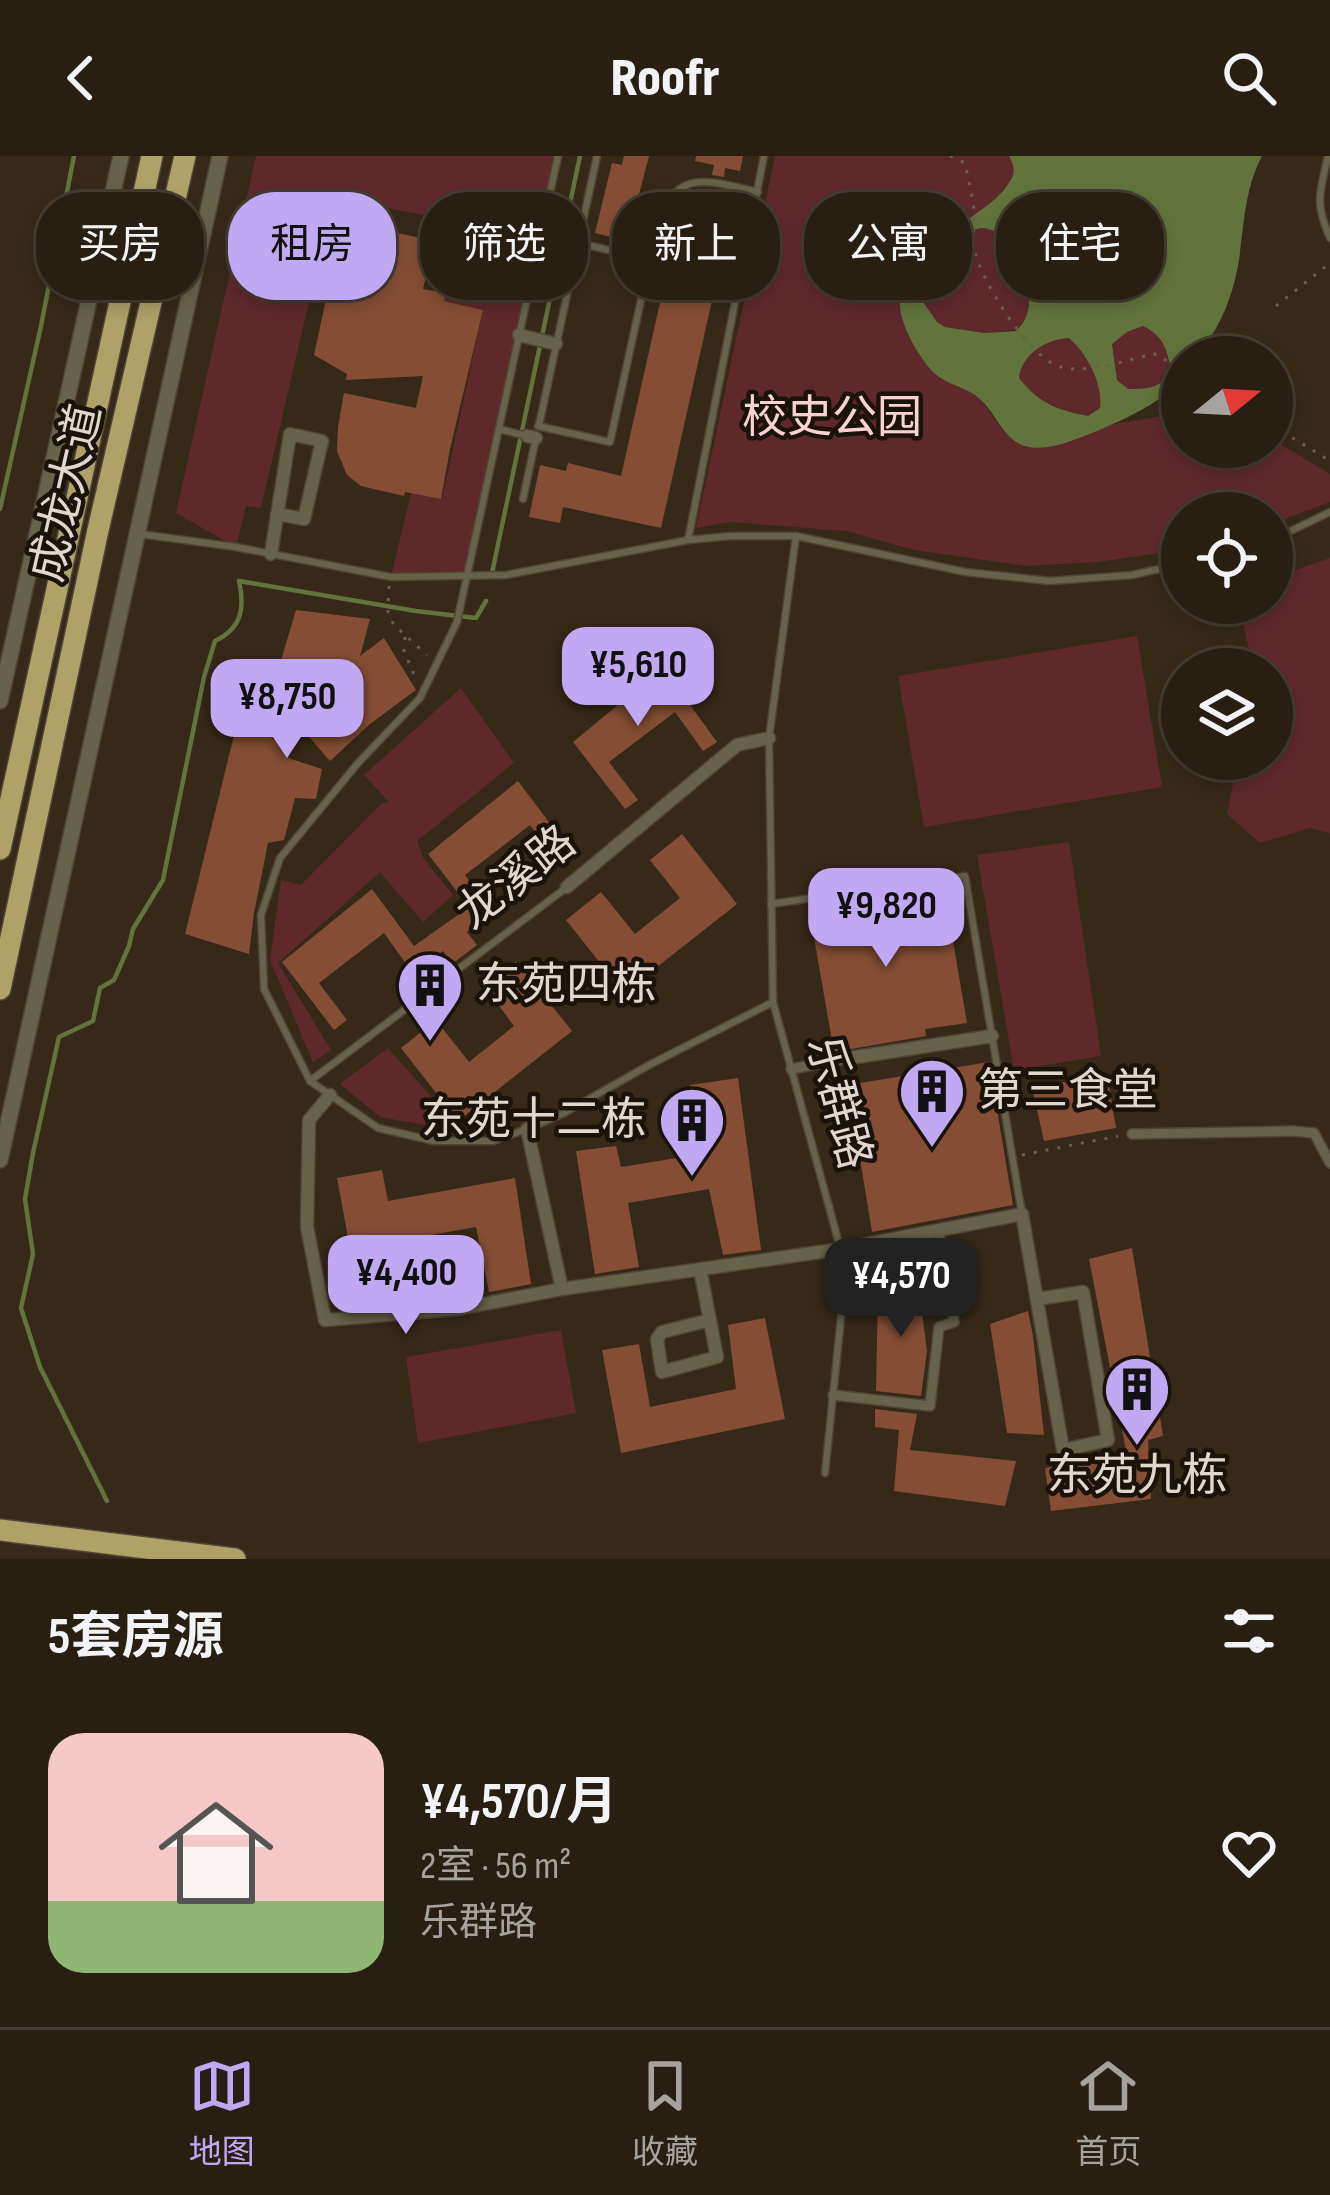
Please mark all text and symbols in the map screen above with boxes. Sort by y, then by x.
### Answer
icon: back [48,45,114,111]
icon: search [1216,45,1282,111]
text: Roofr [610,46,720,111]
chip: 买房 [36,192,204,300]
chip: 租房 [228,192,396,300]
chip: 筛选 [420,192,588,300]
chip: 新上 [612,192,780,300]
chip: 公寓 [804,192,972,300]
chip: 住宅 [996,192,1164,300]
north arrow [1161,336,1293,468]
map controls [1161,336,1293,780]
park label: 校史公园 [742,391,922,446]
street label: 成龙大道 [20,399,114,587]
button: locate [1161,492,1293,624]
pin: ¥5,610 [540,627,736,729]
text: ¥5,610 [589,642,687,689]
button: layers [1161,648,1293,780]
pin: ¥8,750 [189,659,385,761]
text: ¥8,750 [238,674,336,721]
street label: 龙溪路 [447,815,587,941]
pin: ¥9,820 [788,868,984,970]
text: ¥9,820 [835,883,937,930]
building icon: 东苑四栋 [395,950,465,1044]
place label: 东苑四栋 [476,958,656,1013]
street label: 乐群路 [794,1031,882,1175]
building icon: 第三食堂 [897,1056,967,1150]
place label: 第三食堂 [978,1064,1158,1119]
building icon: 东苑十二栋 [657,1085,727,1179]
place label: 东苑十二栋 [421,1093,646,1148]
pin: ¥4,400 [308,1235,504,1337]
pin: ¥4,570 [803,1238,999,1340]
text: ¥4,400 [355,1250,457,1297]
text: ¥4,570 [851,1253,951,1300]
building icon: 东苑九栋 [1102,1354,1172,1448]
place label: 东苑九栋 [1047,1449,1227,1504]
icon: filters [1216,1598,1282,1664]
text: 5套房源 [48,1607,223,1668]
text: ¥4,570/月 [420,1772,618,1833]
icon: home [144,1781,288,1925]
icon: heart [1216,1820,1282,1886]
text: 2室 · 56 m² [420,1843,571,1890]
text: 乐群路 [420,1900,537,1947]
tab: 地图 [189,2053,255,2173]
tab: 收藏 [632,2053,698,2173]
tab: 首页 [1075,2053,1141,2173]

